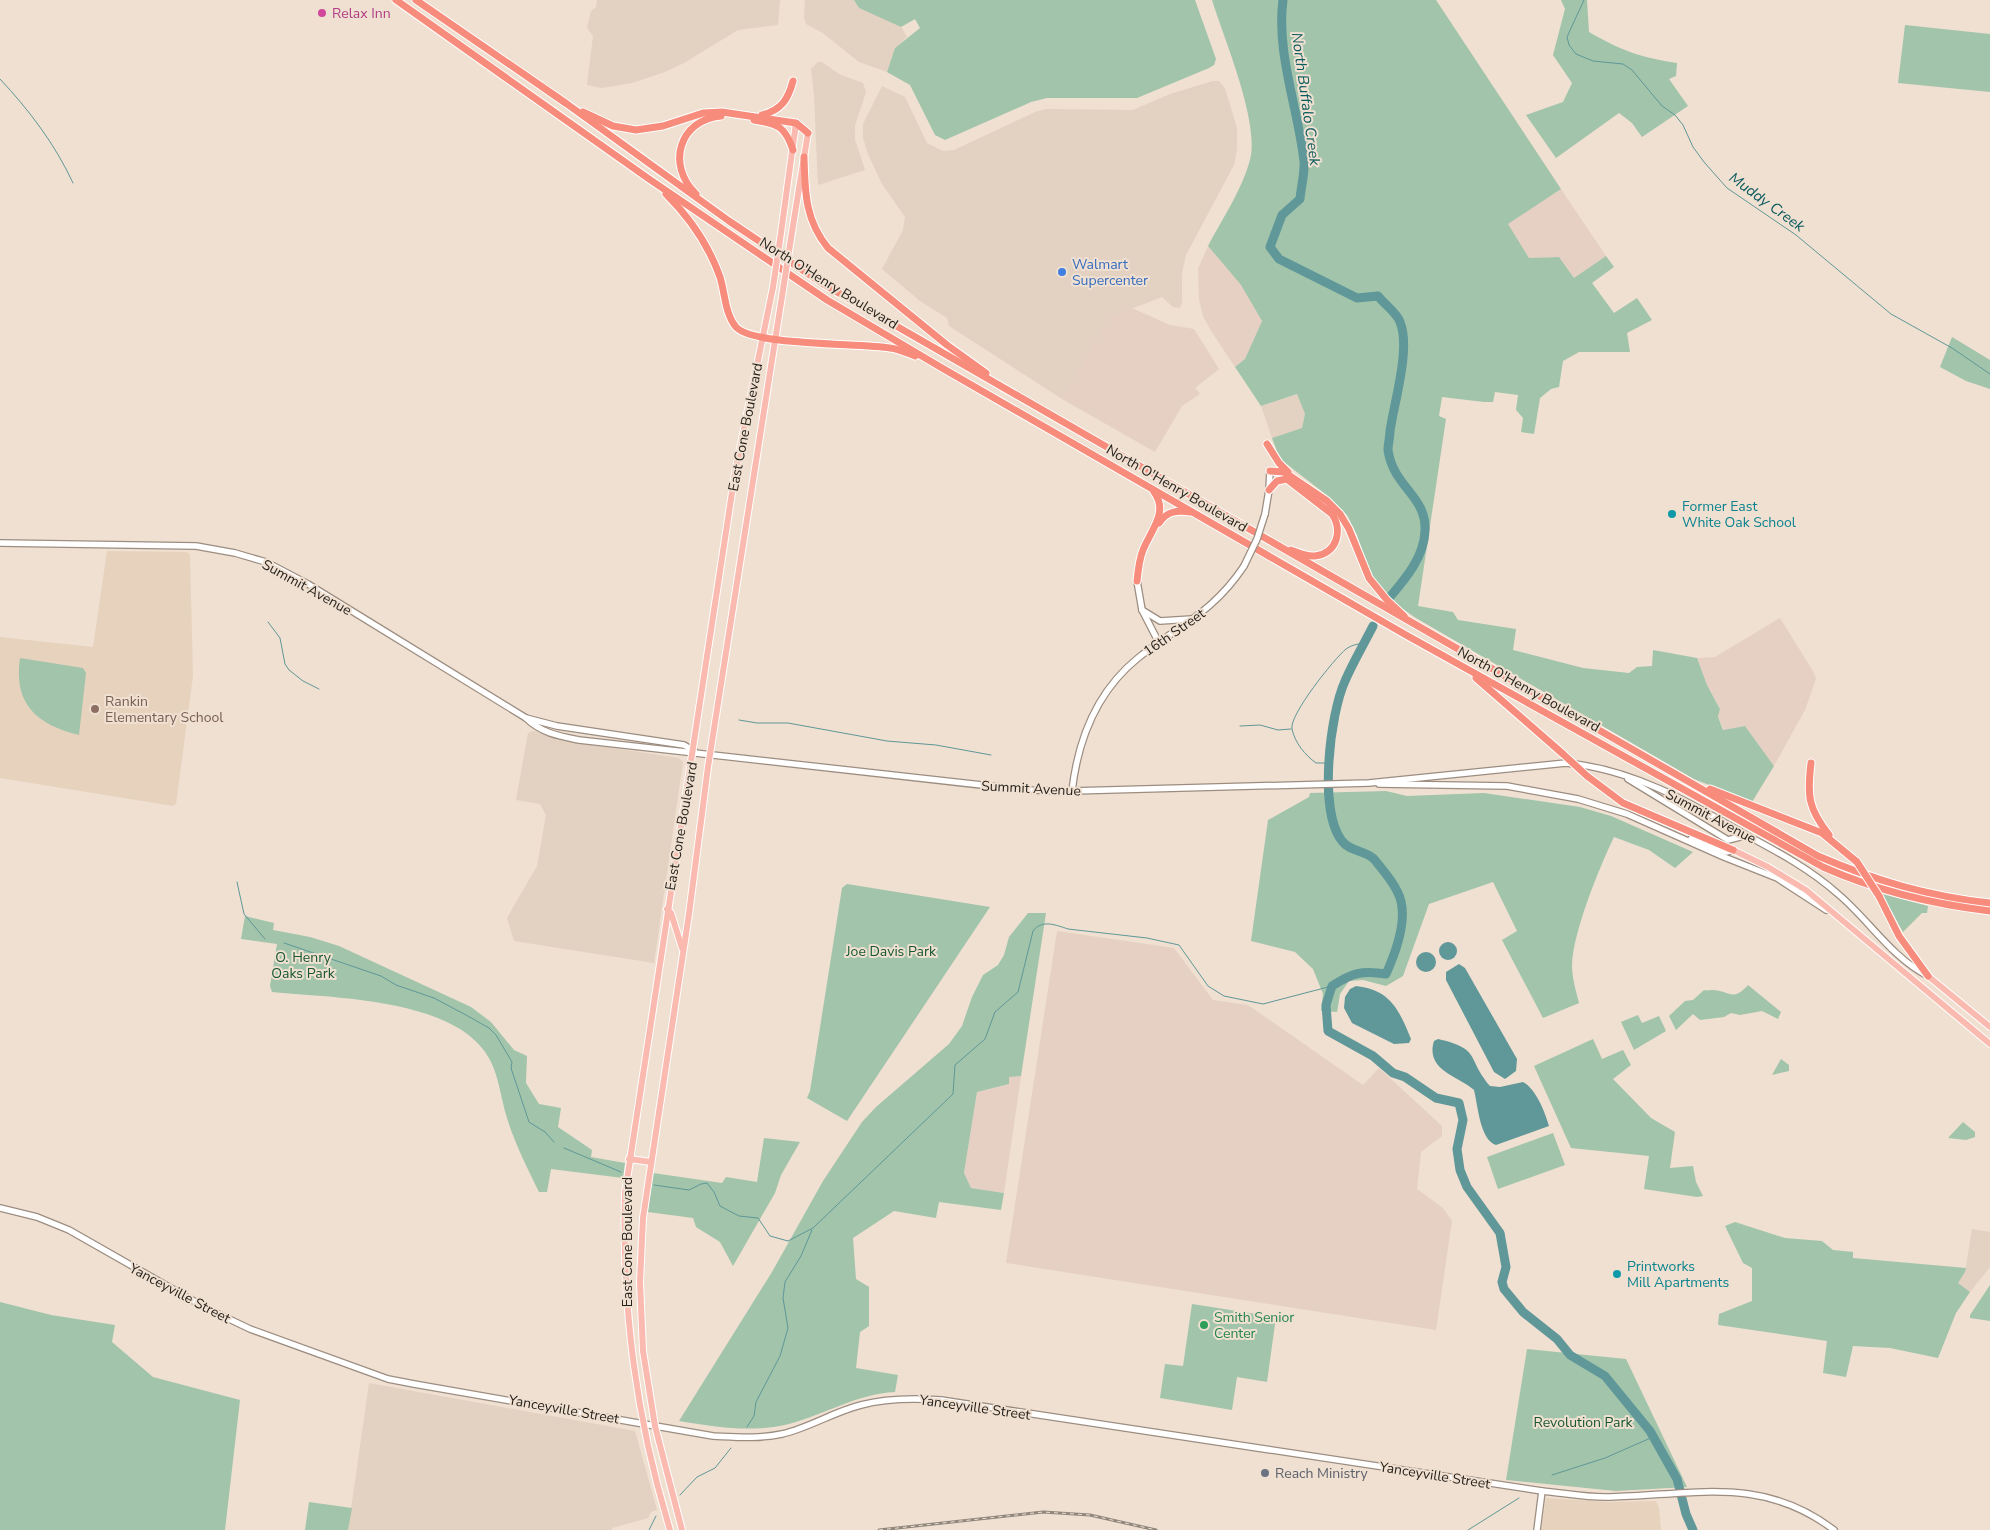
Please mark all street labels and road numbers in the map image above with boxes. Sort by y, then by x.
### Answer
street label: North O'Henry Boulevard [756,233,902,334]
street label: East Cone Boulevard [724,361,767,493]
street label: North O'Henry Boulevard [1103,440,1251,537]
street label: Summit Avenue [258,555,355,620]
street label: 16th Street [1140,604,1209,661]
street label: North O'Henry Boulevard [1454,642,1603,737]
street label: East Cone Boulevard [661,760,702,892]
street label: Summit Avenue [981,776,1081,801]
street label: Summit Avenue [1662,785,1759,848]
street label: East Cone Boulevard [618,1177,637,1307]
street label: Yanceyville Street [125,1258,234,1328]
street label: Yanceyville Street [506,1390,621,1429]
street label: Yanceyville Street [917,1390,1032,1425]
street label: Yanceyville Street [1377,1457,1492,1494]

